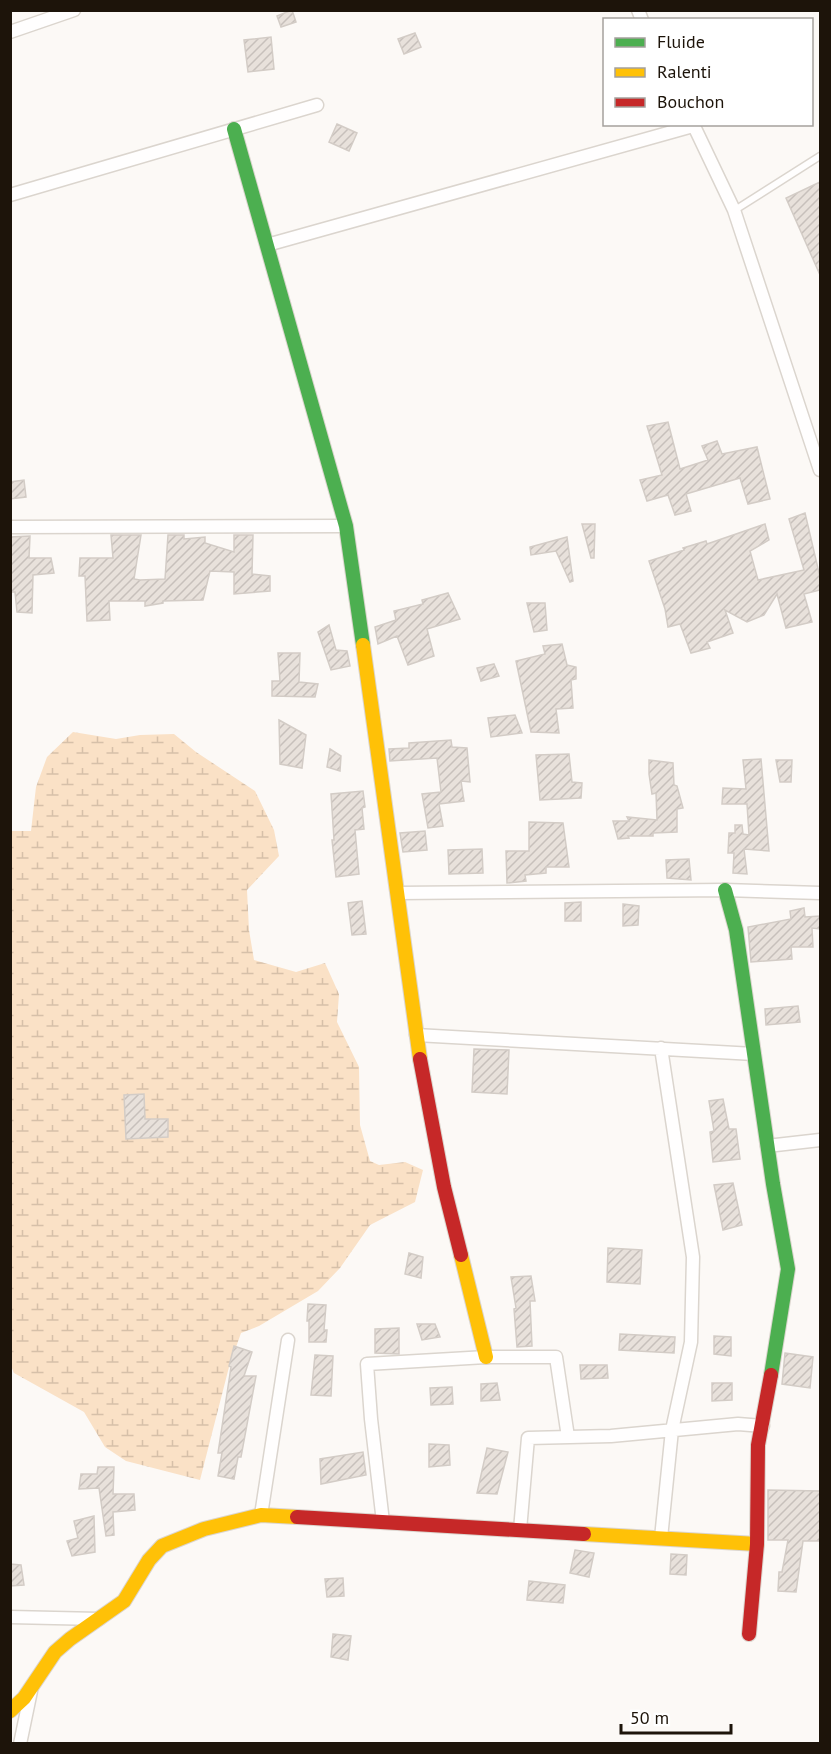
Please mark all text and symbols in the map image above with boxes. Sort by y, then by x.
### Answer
legend [603,18,813,126]
text: Fluide [657,30,705,53]
text: Ralenti [657,60,712,83]
text: Bouchon [657,90,724,113]
scale bar [621,1697,730,1735]
text: 50 m [630,1706,669,1729]

